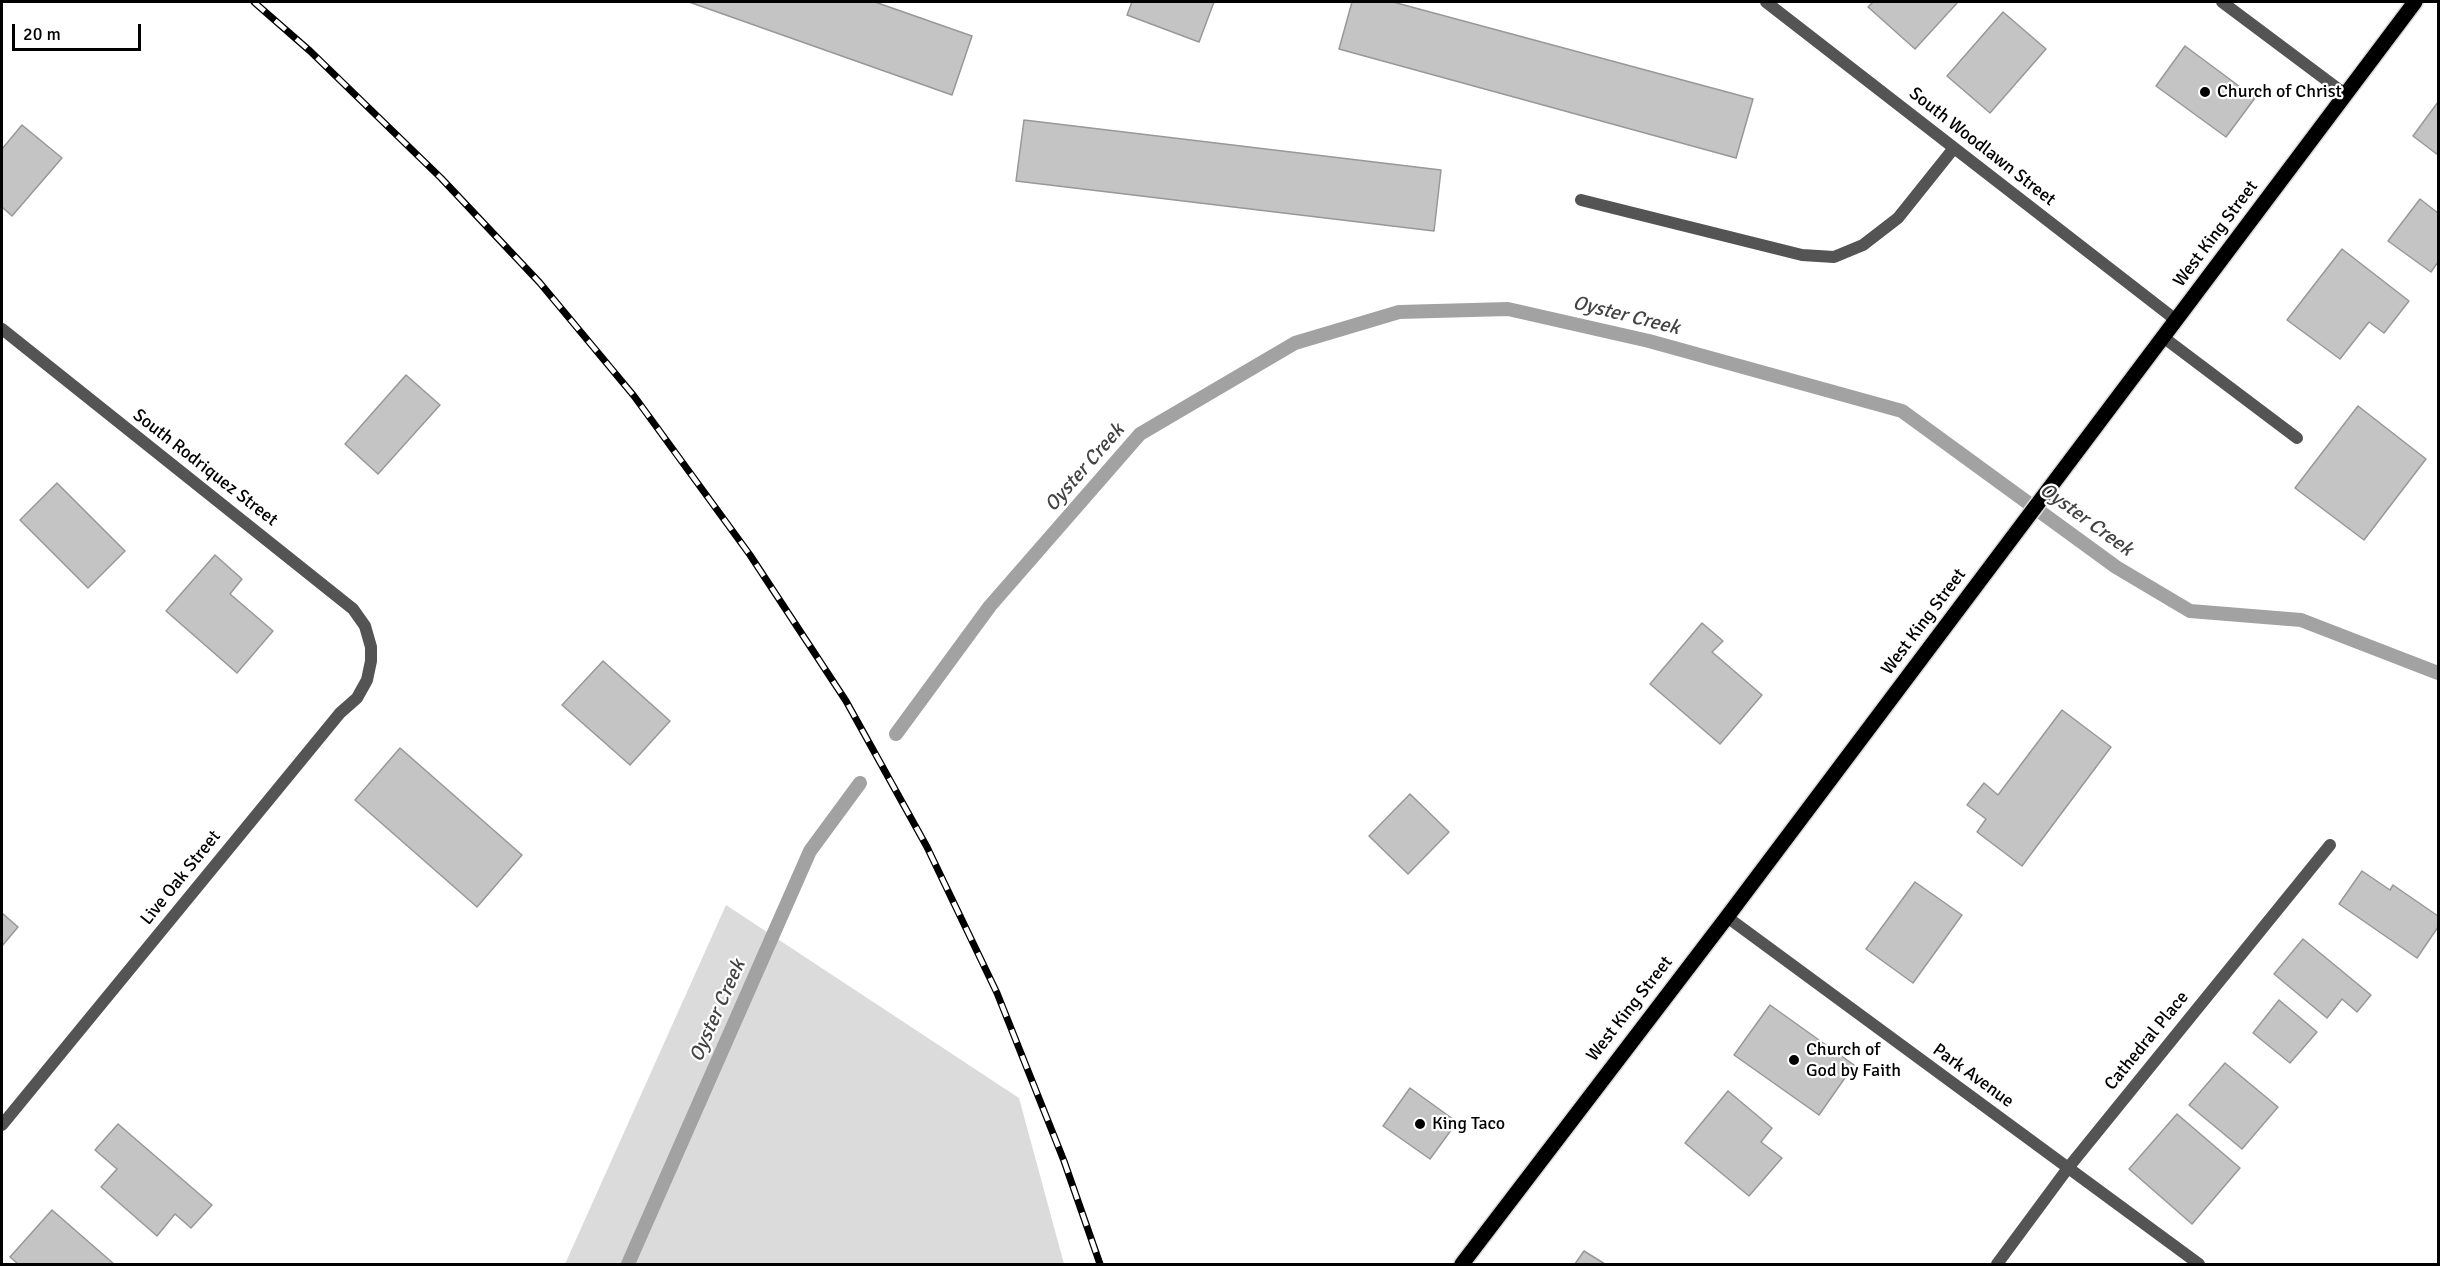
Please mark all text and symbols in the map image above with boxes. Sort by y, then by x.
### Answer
scale bar [15,12,144,50]
text: 20 m [23,23,61,45]
place label: Church of Christ [2217,81,2342,103]
street label: South Woodlawn Street [1904,83,2060,211]
marker: Church of Christ [2198,85,2212,99]
street label: West King Street [2169,177,2263,291]
water label: Oyster Creek [1570,291,1682,341]
street label: South Rodriquez Street [128,405,282,531]
water label: Oyster Creek [1040,419,1130,517]
water label: Oyster Creek [2035,478,2137,562]
street label: West King Street [1877,565,1971,679]
street label: Live Oak Street [136,826,226,930]
street label: West King Street [1582,952,1678,1066]
water label: Oyster Creek [685,956,751,1066]
street label: Cathedral Place [2100,987,2194,1095]
place label: Church of God by Faith [1806,1039,1901,1082]
street label: Park Avenue [1928,1039,2018,1113]
marker: Church of God by Faith [1787,1053,1801,1067]
place label: King Taco [1432,1113,1505,1135]
marker: King Taco [1413,1117,1427,1131]

